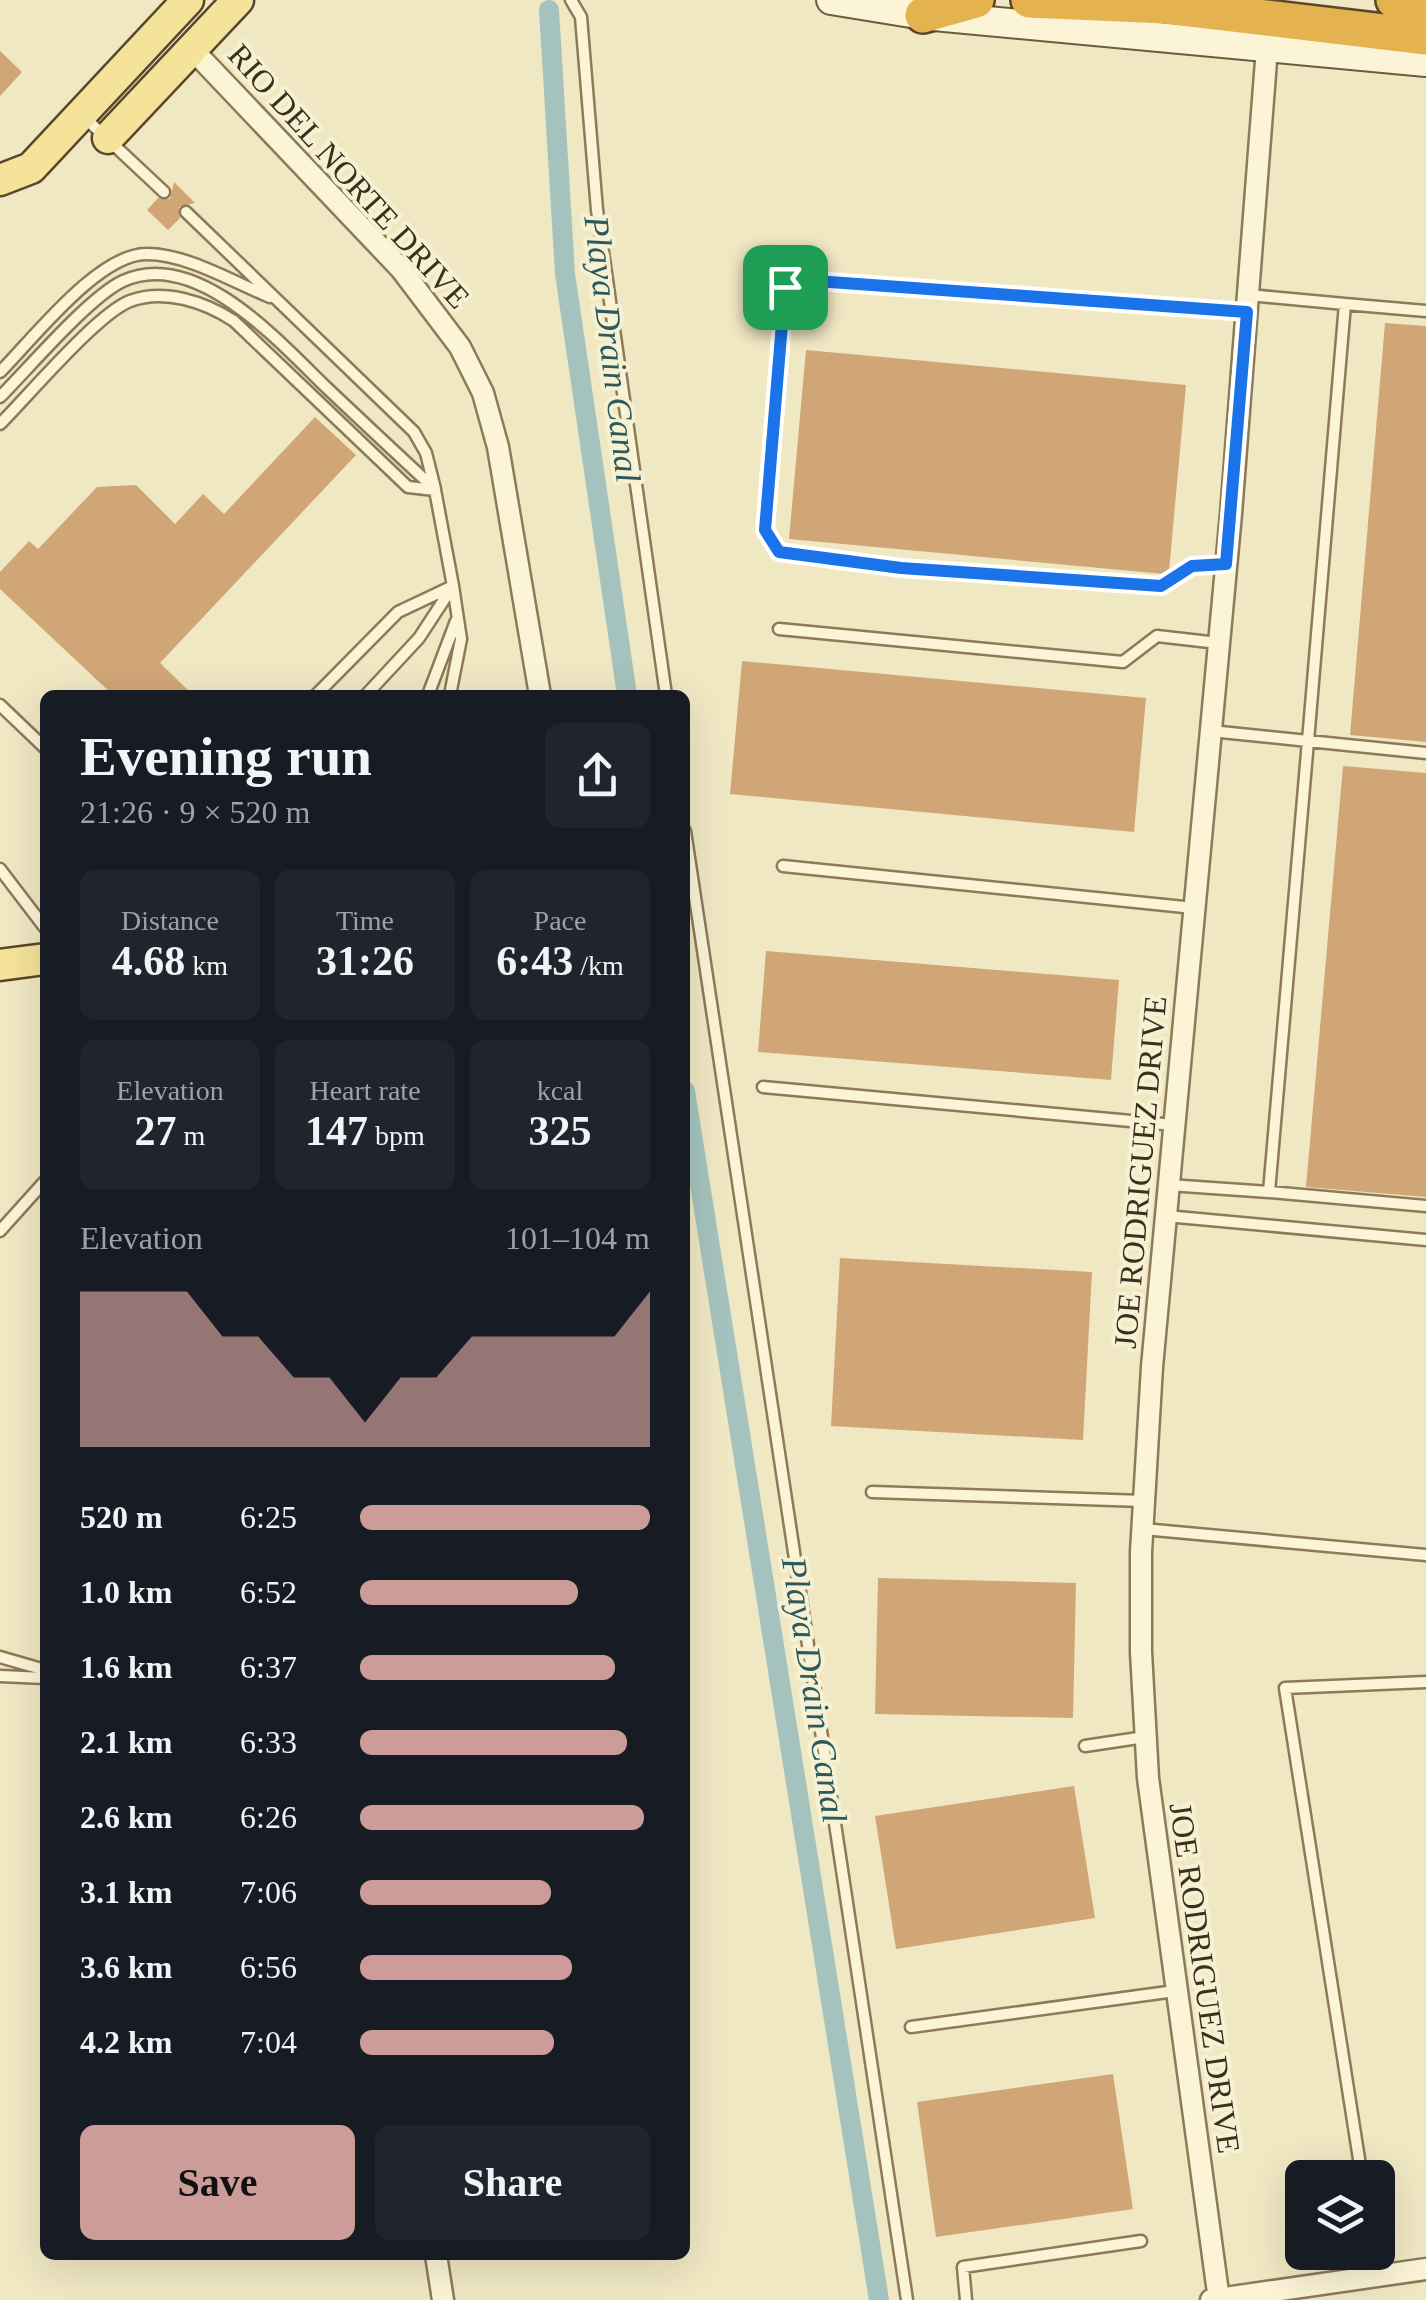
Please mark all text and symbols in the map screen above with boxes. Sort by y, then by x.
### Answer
street label: RIO DEL NORTE DRIVE [221,37,477,315]
water label: Playa Drain Canal [576,212,648,485]
pin [743,245,828,330]
icon: arrive [758,260,813,315]
button: share [545,723,650,828]
text: Evening run [80,726,372,787]
text: 21:26 · 9 × 520 m [80,794,310,830]
text: Distance [121,905,219,936]
text: Time [336,905,394,936]
text: Pace [534,905,586,936]
text: 4.68 [112,938,185,984]
text: 31:26 [316,938,414,984]
text: 6:43 [496,938,573,984]
text: km [185,950,228,981]
text: /km [573,950,624,981]
street label: JOE RODRIGUEZ DRIVE [1107,994,1173,1350]
text: Elevation [116,1075,224,1106]
text: Heart rate [309,1075,421,1106]
text: kcal [537,1075,583,1106]
text: 27 [135,1108,177,1154]
text: 147 [305,1108,368,1154]
text: 325 [529,1108,592,1154]
text: m [177,1120,205,1151]
text: bpm [368,1120,425,1151]
text: Elevation [80,1220,203,1256]
text: 101–104 m [505,1220,650,1256]
text: 520 m [80,1499,163,1535]
text: 6:25 [240,1499,297,1535]
water label: Playa Drain Canal [774,1553,854,1826]
text: 1.0 km [80,1574,172,1610]
text: 6:52 [240,1574,297,1610]
text: 1.6 km [80,1649,172,1685]
text: 6:37 [240,1649,297,1685]
text: 2.1 km [80,1724,172,1760]
text: 6:33 [240,1724,297,1760]
text: 2.6 km [80,1799,172,1835]
text: 6:26 [240,1799,297,1835]
street label: JOE RODRIGUEZ DRIVE [1163,1800,1247,2156]
text: 3.1 km [80,1874,172,1910]
text: 7:06 [240,1874,297,1910]
text: 3.6 km [80,1949,172,1985]
text: 6:56 [240,1949,297,1985]
text: 4.2 km [80,2024,172,2060]
text: 7:04 [240,2024,297,2060]
button: Save [80,2125,355,2240]
button: Share [375,2125,650,2240]
map controls [1285,2160,1395,2270]
button: layers [1285,2160,1395,2270]

